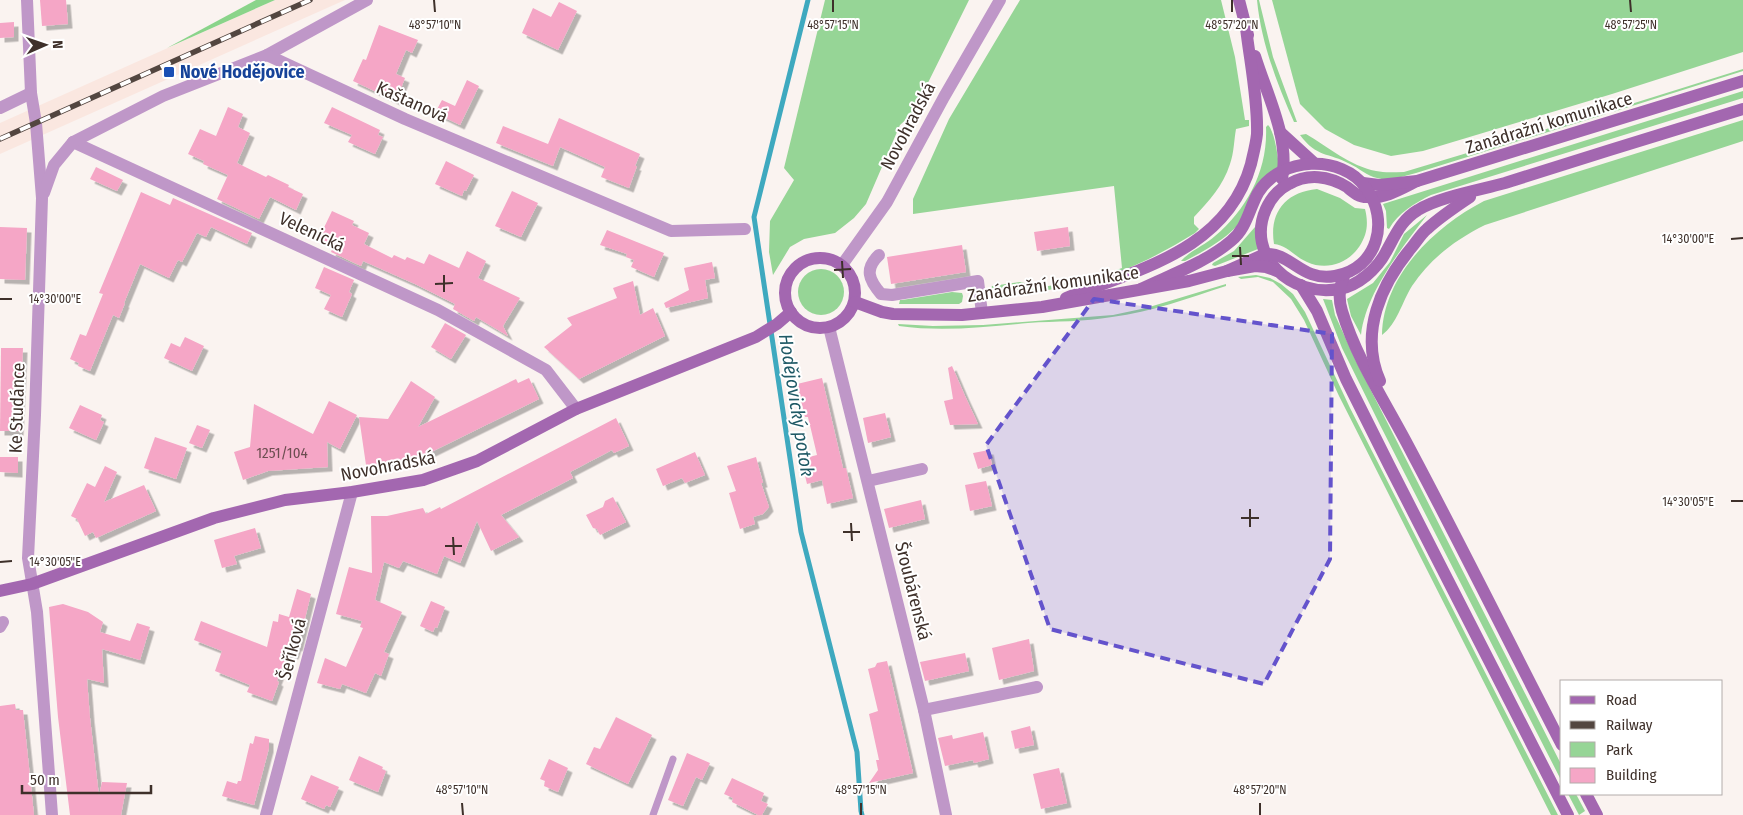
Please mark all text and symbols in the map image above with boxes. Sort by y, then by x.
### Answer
text: 48°57'10"N [409,18,461,32]
text: 48°57'15"N [807,18,859,32]
text: 48°57'20"N [1205,18,1259,32]
text: 48°57'25"N [1605,18,1657,32]
north arrow [20,20,70,70]
text: N [49,40,66,49]
place label: Nové Hodějovice [180,61,305,83]
marker: Nové Hodějovice [162,65,176,79]
street label: Kaštanová [373,77,451,128]
street label: Novohradská [876,78,940,174]
street label: Zanádražní komunikace [1463,87,1635,159]
street label: Velenická [276,207,348,257]
text: 14°30'00"E [1662,232,1715,246]
street label: Zanádražní komunikace [966,261,1140,307]
text: 14°30'00"E [29,292,82,306]
water label: Hodějovický potok [774,332,819,478]
street label: Ke Studánce [4,362,30,454]
house number: 1251/104 [256,444,308,462]
street label: Novohradská [339,446,437,486]
text: 14°30'05"E [1662,495,1714,509]
street label: Šroubárenská [890,540,936,643]
text: 14°30'05"E [29,555,81,569]
street label: Šeříková [273,616,311,682]
legend [1560,680,1723,795]
text: Road [1606,691,1637,709]
text: Railway [1606,716,1653,734]
text: Park [1606,741,1633,759]
scale bar [22,762,151,794]
text: Building [1606,766,1657,784]
text: 50 m [30,771,60,789]
text: 48°57'10"N [436,783,488,797]
text: 48°57'15"N [835,783,887,797]
text: 48°57'20"N [1233,783,1287,797]

